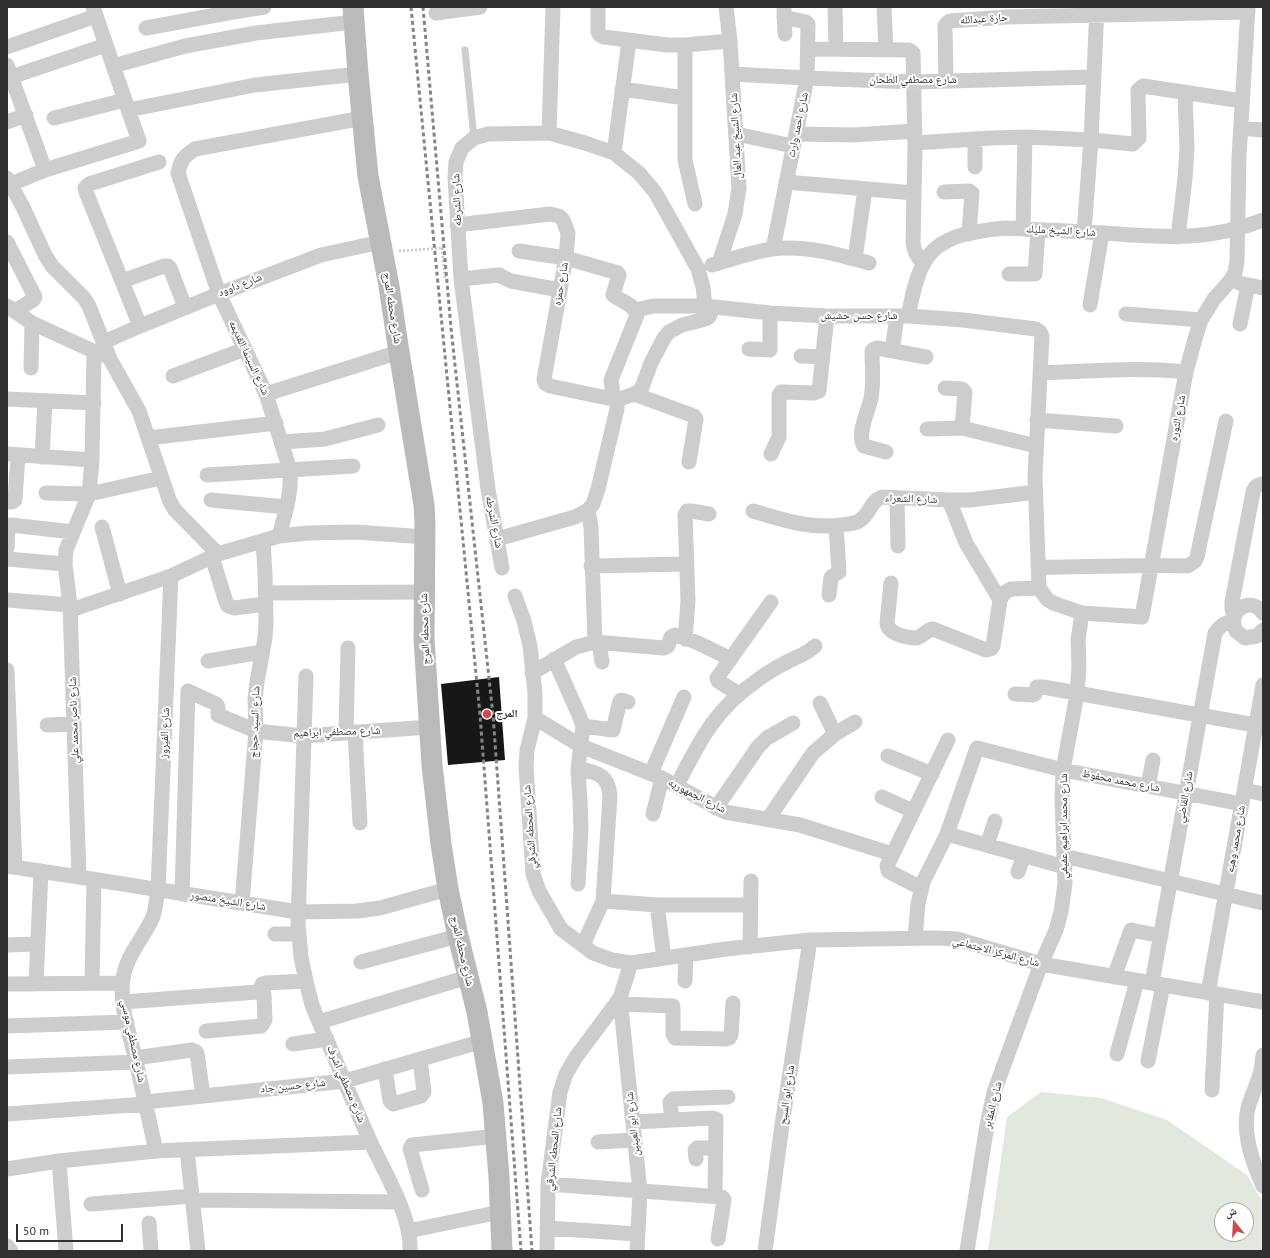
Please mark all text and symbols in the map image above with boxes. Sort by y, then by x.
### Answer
street label: حارة عبدالله [960,11,1008,27]
street label: شارع مصطفي الطحان [869,73,957,87]
street label: شارع احمد وارث [785,91,811,159]
street label: شارع الشيخ عبد العال [727,93,745,179]
street label: شارع الشرطه [449,173,465,227]
street label: شارع الشيخ مليك [1026,223,1096,239]
street label: شارع حمزه [551,261,571,307]
street label: شارع داوود [216,271,264,299]
street label: شارع محطه المرج [380,271,404,345]
street label: شارع حسن حشيش [821,309,897,323]
street label: شارع السينما القديمه [226,318,272,398]
street label: شارع الثوره [1167,394,1189,442]
street label: شارع الشعراء [885,491,937,507]
street label: شارع الشرطه [482,495,506,549]
street label: شارع محطه المرج [417,593,433,665]
street label: شارع ناصر محمد علي [66,677,82,763]
street label: شارع السيد حجاج [247,686,263,758]
street label: شارع الفيروز [158,707,172,759]
place label: المرج [496,707,518,721]
marker: المرج [481,708,493,720]
street label: شارع مصطفي ابراهيم [293,724,381,740]
street label: شارع محمد محفوظ [1081,767,1161,795]
street label: شارع القاضي [1174,770,1196,824]
street label: شارع محمد ابراهيم عفيفي [1057,773,1071,879]
street label: شارع الجمهوريه [666,776,728,816]
street label: شارع المحطه الشرقي [520,784,540,870]
street label: شارع محمد وهبه [1224,804,1248,874]
street label: شارع الشيخ منصور [189,888,267,914]
street label: شارع محطه المرج [447,914,477,988]
street label: شارع المركز الاجتماعي [951,934,1041,970]
street label: شارع مصطفي موسي [118,999,148,1083]
street label: شارع مصطفي اشرف [324,1043,368,1125]
street label: شارع ابو السبح [776,1064,798,1126]
street label: شارع حسين جاد [260,1076,326,1096]
street label: شارع المقابر [981,1080,1005,1130]
street label: شارع ابو العينين [623,1091,643,1157]
street label: شارع المحطه الشرقي [543,1106,565,1192]
north arrow [1214,1202,1254,1242]
text: ش [1223,1203,1238,1220]
scale bar [18,1216,125,1242]
text: 50 m [23,1223,49,1238]

